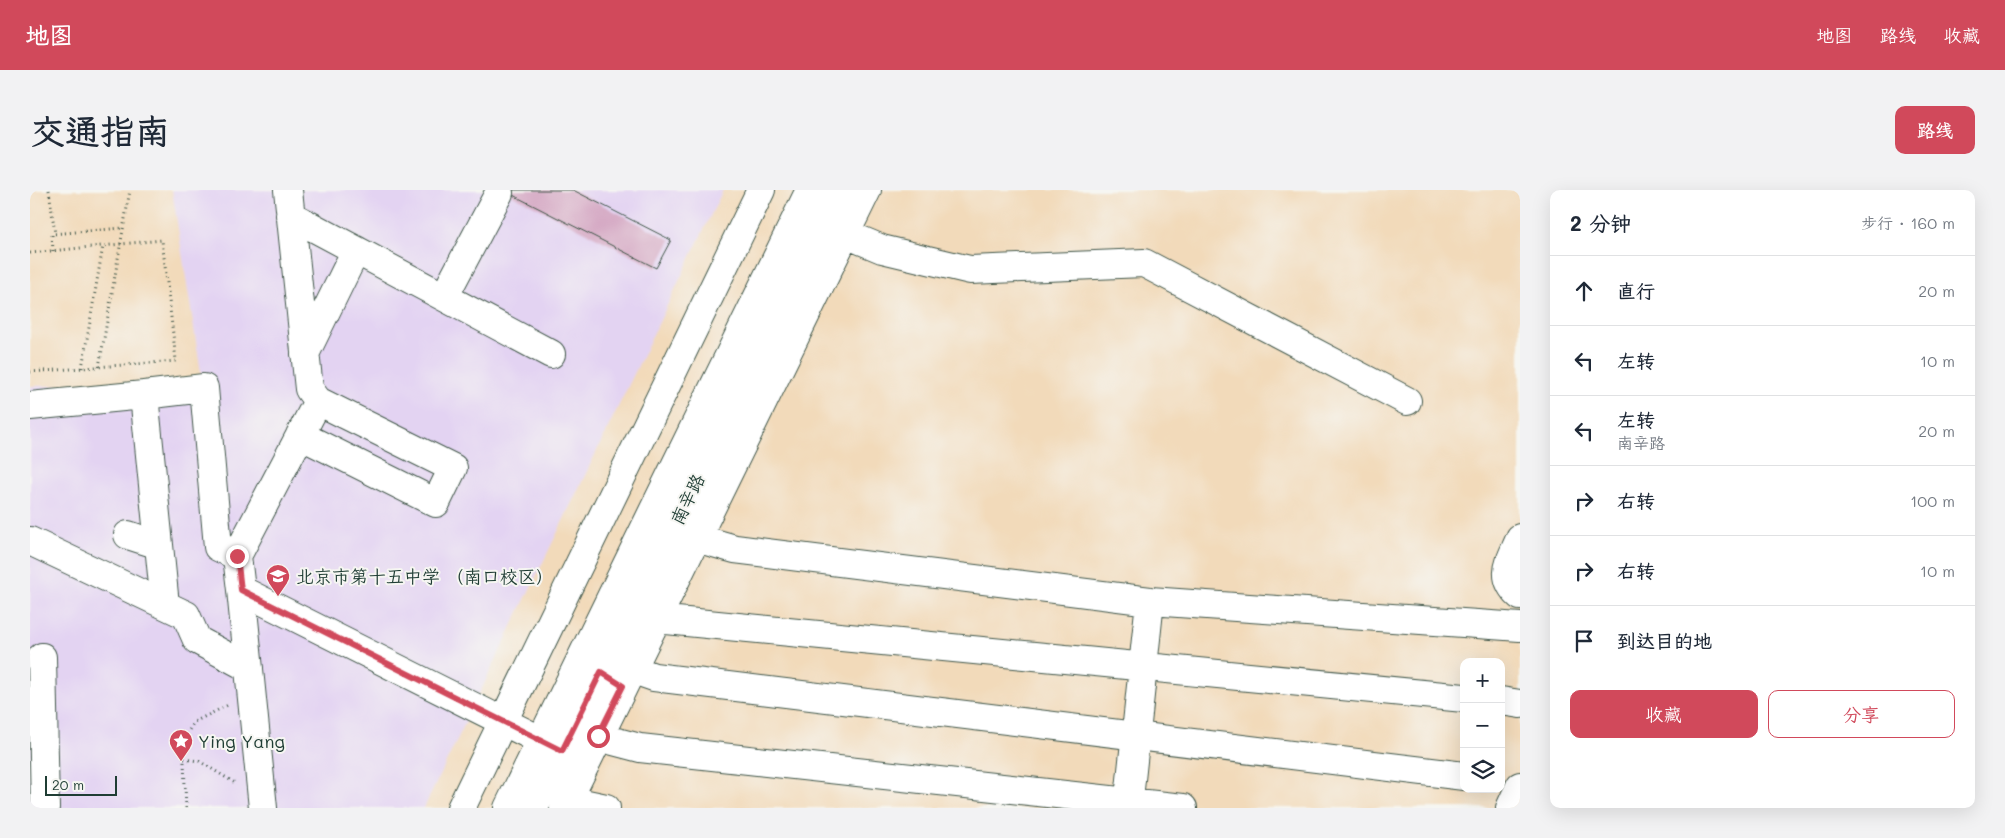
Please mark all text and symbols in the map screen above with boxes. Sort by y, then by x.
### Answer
text: 地图 [25,19,73,50]
text: 地图 [1816,23,1852,47]
text: 路线 [1880,23,1916,47]
text: 收藏 [1944,23,1980,47]
button: 路线 [1895,106,1975,154]
text: 交通指南 [30,107,170,153]
text: 2 分钟 [1570,209,1631,236]
text: 步行 · 160 m [1861,212,1955,233]
icon: ahead [1570,277,1598,305]
text: 直行 [1617,278,1655,303]
text: 20 m [1918,280,1955,301]
icon: left [1570,347,1598,375]
text: 左转 [1617,348,1655,373]
text: 10 m [1920,350,1955,371]
text: 左转 [1617,407,1655,432]
icon: left [1570,417,1598,445]
text: 20 m [1918,420,1955,441]
text: 南辛路 [1617,432,1665,453]
street label: 南辛路 [664,469,710,529]
icon: right [1570,487,1598,515]
text: 右转 [1617,488,1655,513]
text: 100 m [1910,490,1955,511]
route end [226,545,249,568]
icon: right [1570,557,1598,585]
text: 右转 [1617,558,1655,583]
text: 10 m [1920,560,1955,581]
school or university icon: 北京市第十五中学 （南口校区） [265,563,291,597]
place label: 北京市第十五中学 （南口校区） [296,564,554,588]
icon: arrive [1570,627,1598,655]
text: 到达目的地 [1617,628,1712,653]
map controls [1460,658,1505,793]
button: + [1460,658,1505,703]
button: 收藏 [1570,690,1758,738]
button: 分享 [1768,690,1955,738]
button: − [1460,703,1505,748]
route start [587,725,610,748]
place icon: Ying Yang [168,728,194,762]
place label: Ying Yang [198,729,285,753]
button: layers [1460,748,1505,793]
scale bar [45,773,118,796]
text: 20 m [52,775,84,794]

